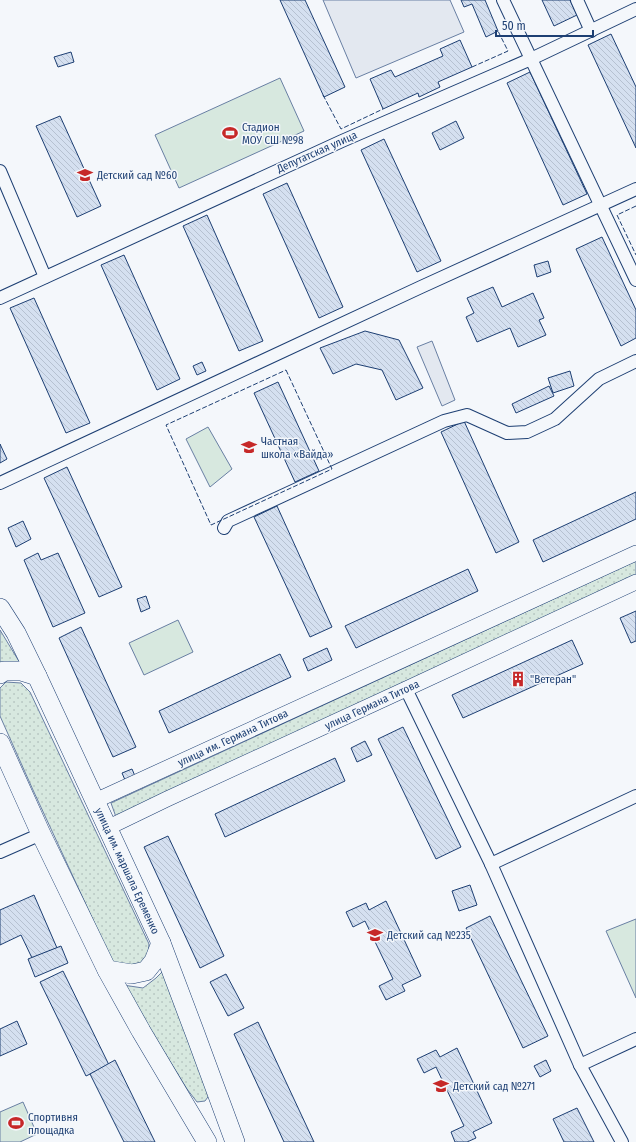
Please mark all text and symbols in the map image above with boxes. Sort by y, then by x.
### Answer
scale bar [496,12,593,38]
text: 50 m [502,19,526,33]
place label: Стадион МОУ СШ №98 [242,121,304,147]
sports icon: Стадион МОУ СШ №98 [221,124,239,142]
street label: Депутатская улица [274,128,359,176]
school or university icon: Детский сад №60 [76,166,94,184]
place label: Детский сад №60 [96,169,177,182]
place label: Частная школа «Вайда» [261,435,333,461]
school or university icon: Частная школа «Вайда» [240,438,258,456]
building icon: "Ветеран" [509,670,527,688]
place label: "Ветеран" [530,673,576,686]
street label: улица Германа Титова [323,677,421,733]
street label: улица им. Германа Титова [176,707,290,769]
street label: улица им. маршала Еременко [92,806,162,936]
school or university icon: Детский сад №235 [366,926,384,944]
place label: Детский сад №235 [386,929,471,942]
school or university icon: Детский сад №271 [432,1077,450,1095]
place label: Детский сад №271 [452,1080,535,1093]
place label: Спортивня площадка [28,1111,78,1137]
sports icon: Спортивня площадка [7,1114,25,1132]

